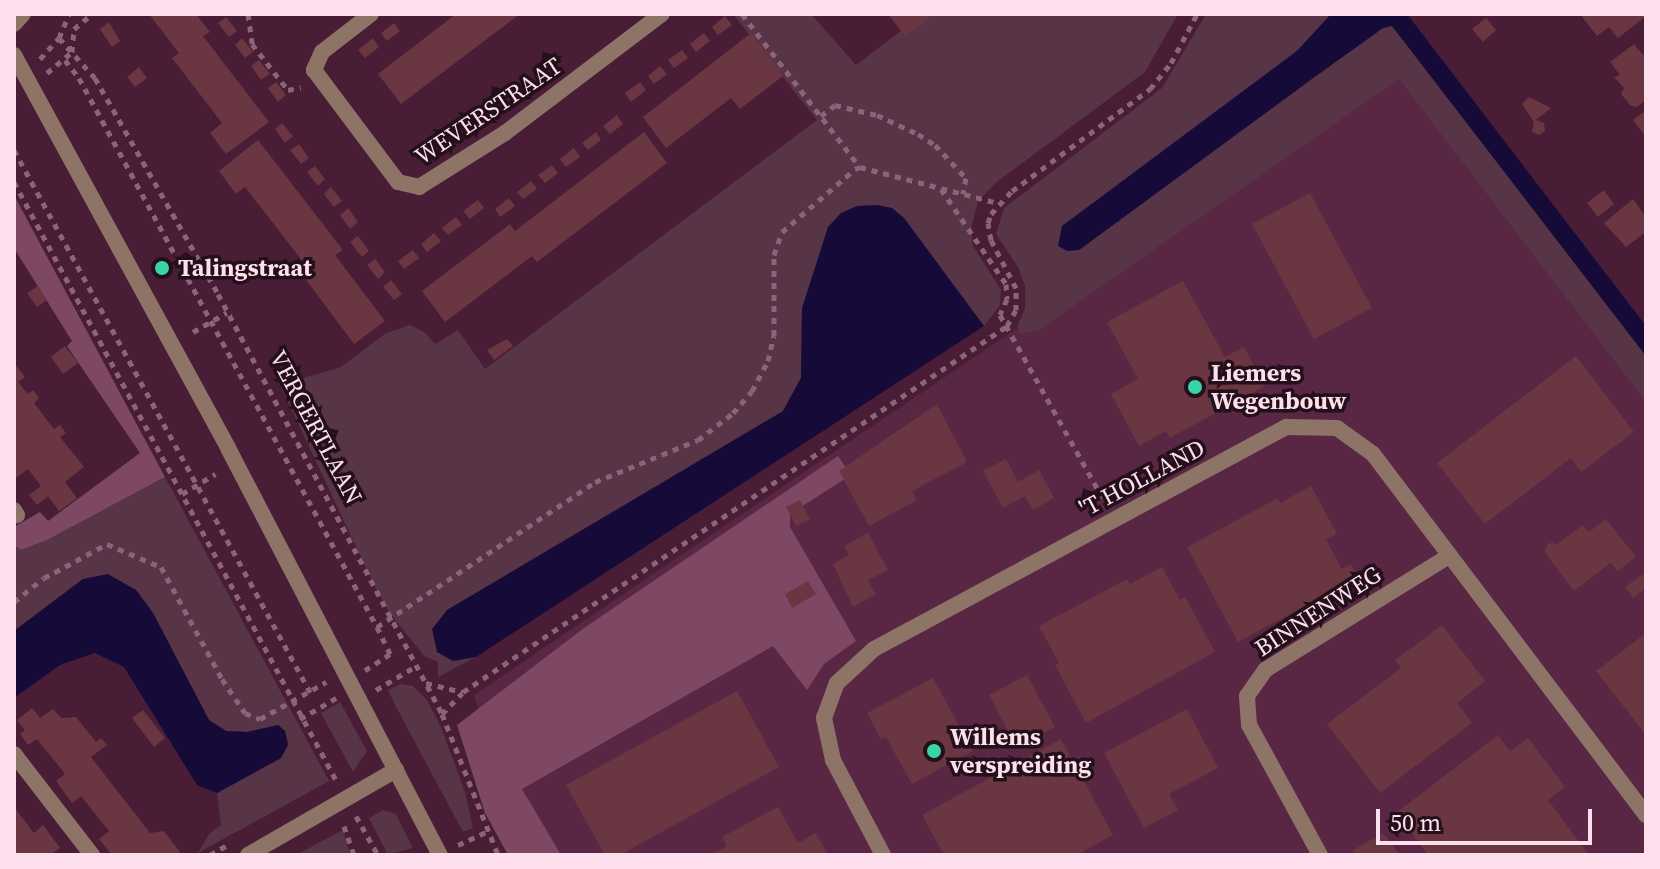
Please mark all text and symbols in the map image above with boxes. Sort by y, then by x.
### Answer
street label: WEVERSTRAAT [409,51,567,171]
place label: Talingstraat [178,254,312,282]
marker: Talingstraat [153,259,171,277]
street label: VERGERTLAAN [263,345,369,509]
place label: Liemers Wegenbouw [1211,359,1346,415]
marker: Liemers Wegenbouw [1186,378,1204,396]
street label: 'T HOLLAND [1074,433,1210,523]
street label: BINNENWEG [1250,560,1386,662]
place label: Willems verspreiding [950,723,1091,779]
marker: Willems verspreiding [925,742,943,760]
scale bar [1380,793,1596,843]
text: 50 m [1390,806,1441,839]

